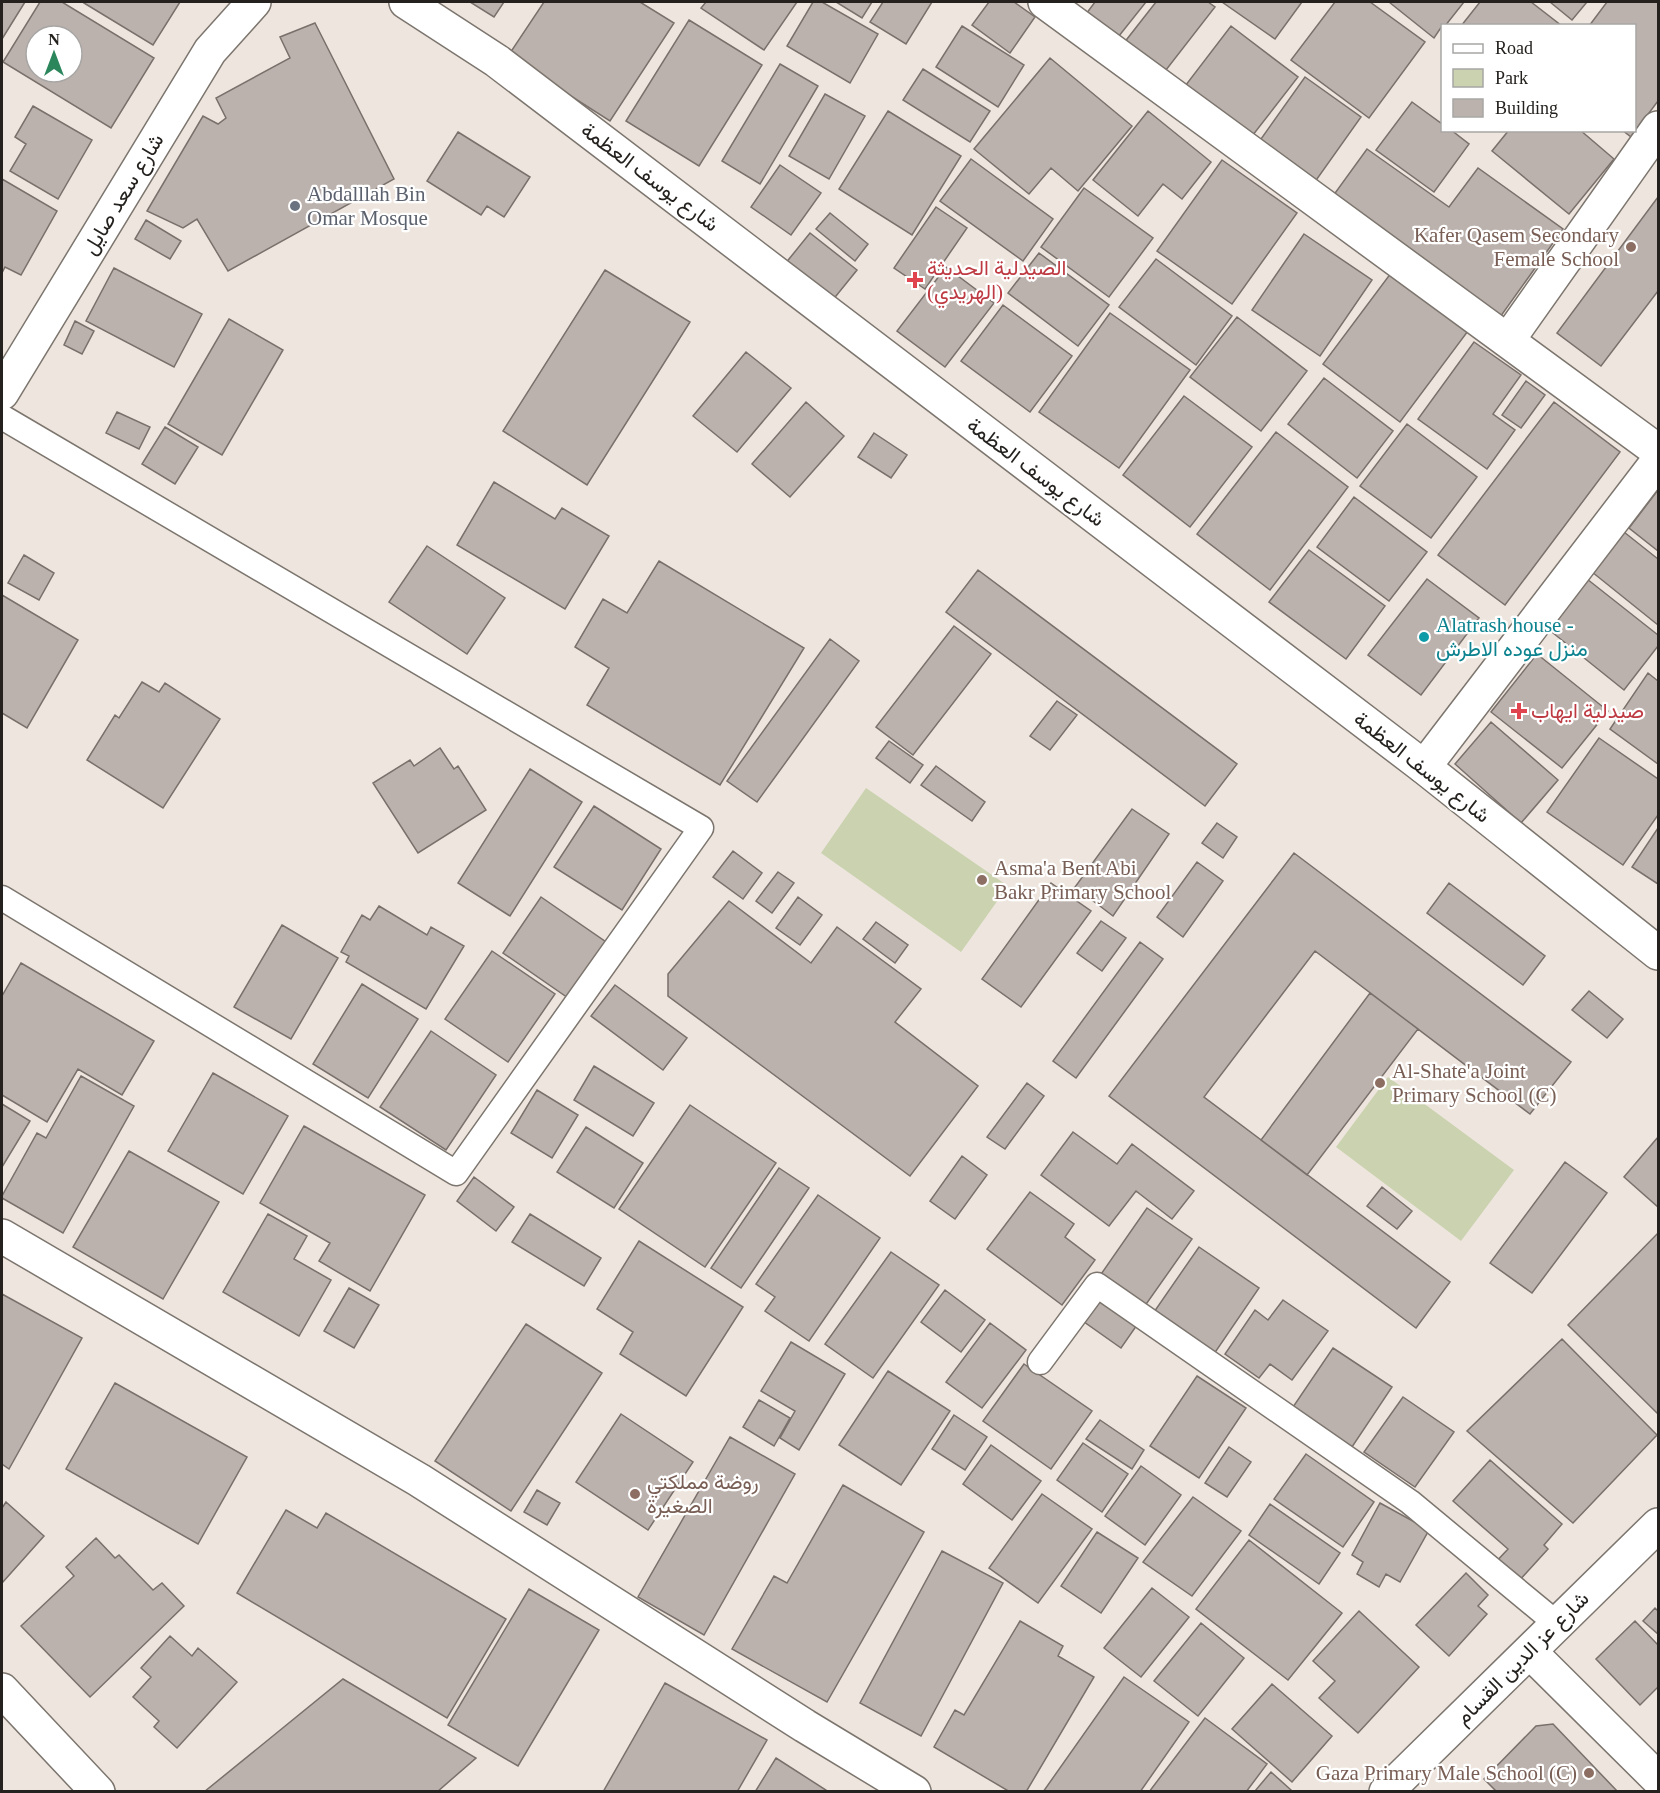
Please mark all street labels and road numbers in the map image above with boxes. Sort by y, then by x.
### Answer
street label: شارع يوسف العظمة [575,118,723,238]
street label: شارع سعد صايل [77,129,170,260]
street label: شارع يوسف العظمة [961,413,1109,533]
street label: شارع يوسف العظمة [1348,706,1495,829]
street label: شارع عز الدين القسام [1450,1586,1595,1731]

